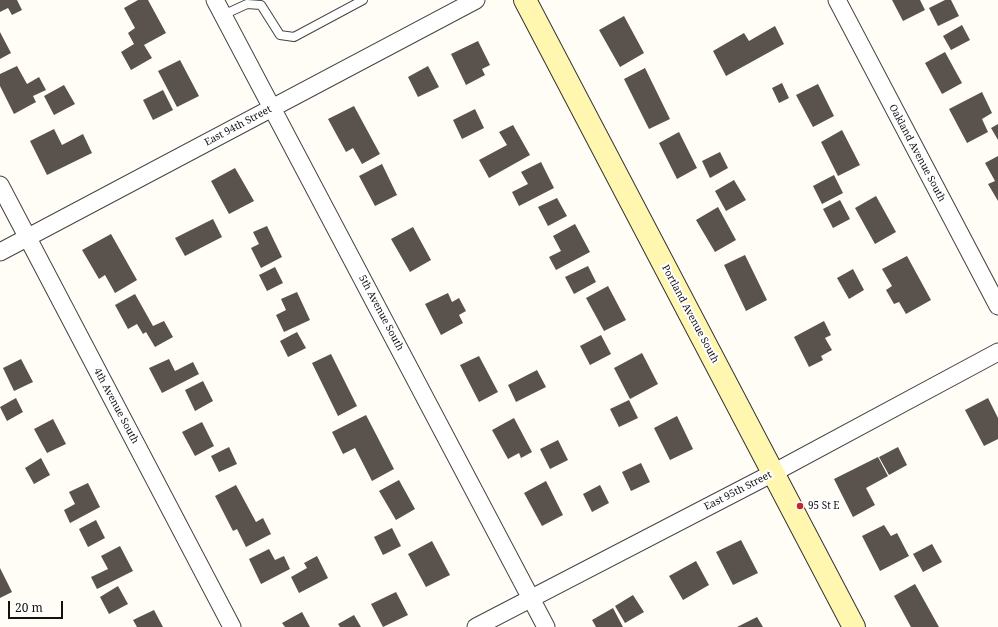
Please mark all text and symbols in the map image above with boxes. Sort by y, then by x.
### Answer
street label: Oakland Avenue South [886,102,948,204]
street label: East 94th Street [203,103,273,149]
street label: Portland Avenue South [659,263,721,365]
street label: 5th Avenue South [356,273,406,353]
street label: 4th Avenue South [91,366,141,446]
street label: East 95th Street [702,469,774,513]
place label: 95 St E [808,500,840,512]
marker: 95 St E [795,501,805,511]
scale bar [10,593,65,619]
text: 20 m [15,599,43,616]

